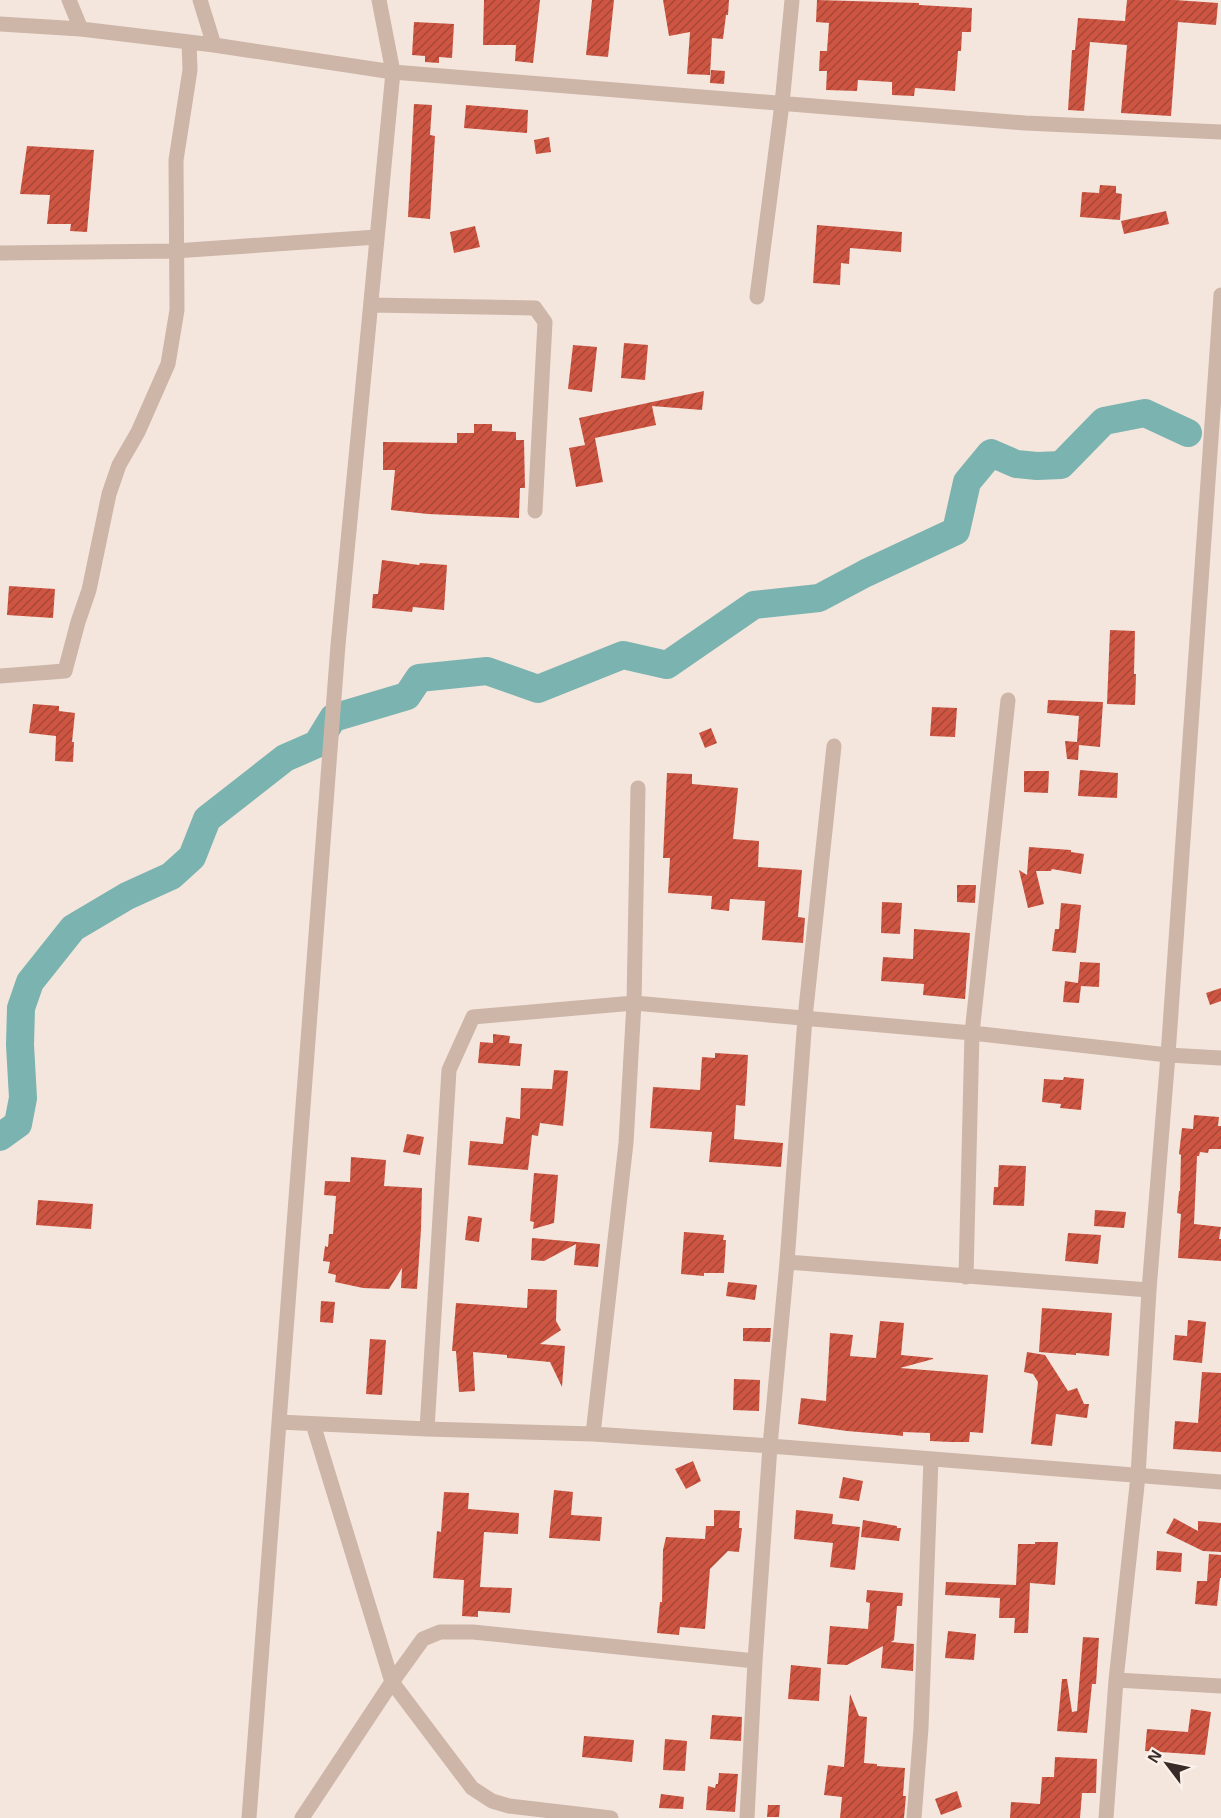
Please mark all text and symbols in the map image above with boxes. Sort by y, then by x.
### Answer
north arrow [1137,1734,1197,1794]
text: N [1144,1747,1165,1766]

